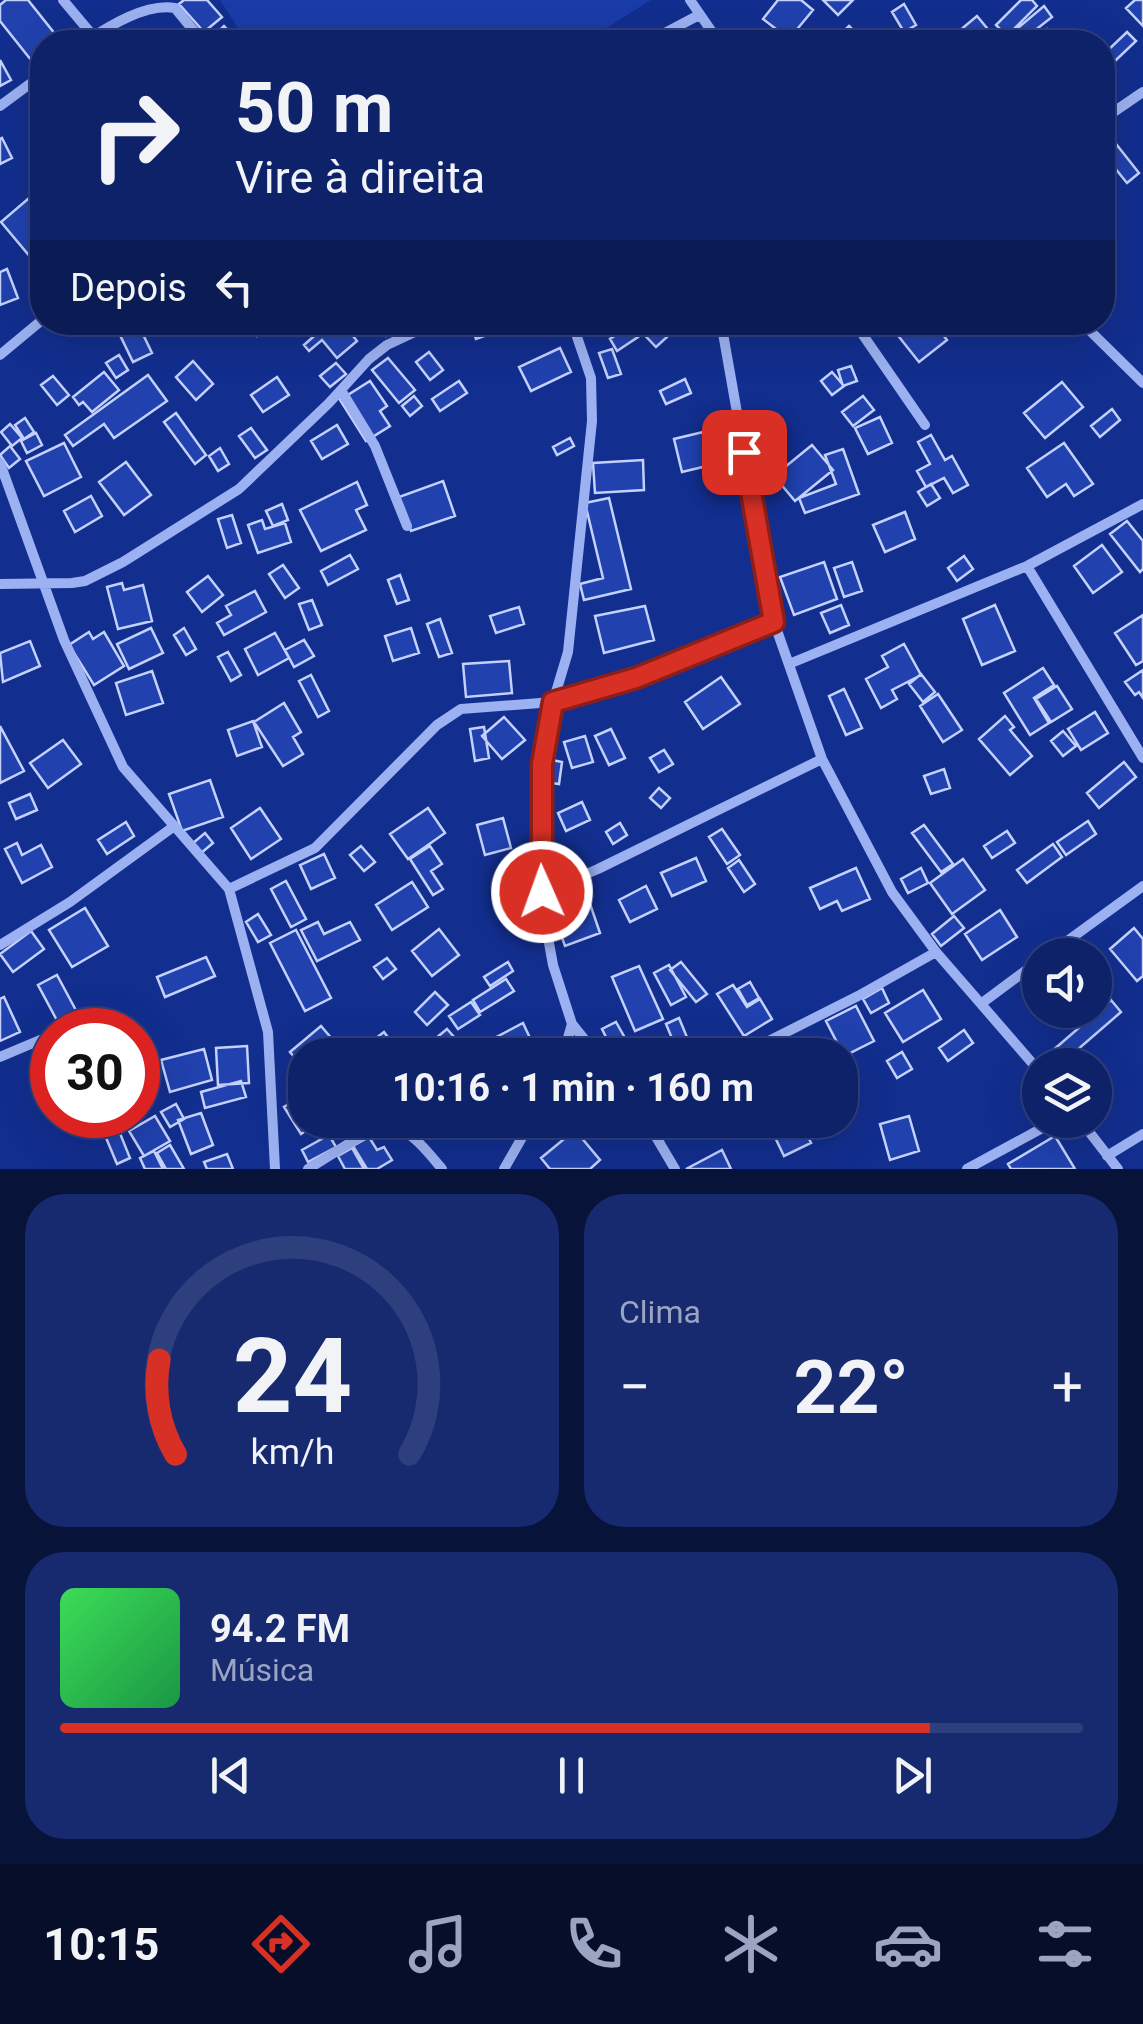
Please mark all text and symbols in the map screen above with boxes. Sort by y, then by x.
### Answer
text: 50 m [235,67,393,149]
icon: right [70,70,200,200]
text: Vire à direita [235,151,485,204]
icon: left [207,260,262,315]
text: Depois [70,266,187,310]
pin [702,410,787,495]
icon: arrive [717,425,772,480]
position arrow [490,840,594,944]
map controls [1022,938,1112,1138]
button: sound [1022,938,1112,1028]
speed limit sign: 30 [30,1008,160,1138]
button: layers [1022,1048,1112,1138]
text: 10:16 · 1 min · 160 m [392,1066,754,1110]
text: Clima [619,1293,701,1331]
text: 24 [232,1316,352,1437]
text: 22° [793,1343,909,1431]
text: − [619,1355,650,1419]
text: + [1052,1355,1083,1419]
text: km/h [250,1431,334,1473]
text: 94.2 FM [210,1607,350,1651]
text: Música [210,1651,314,1689]
icon: previous [203,1748,258,1803]
icon: pause [544,1748,599,1803]
icon: next [885,1748,940,1803]
icon: directions [246,1909,316,1979]
icon: music [403,1909,473,1979]
icon: phone [559,1909,629,1979]
icon: climate [716,1909,786,1979]
icon: car [873,1909,943,1979]
icon: filters [1030,1909,1100,1979]
text: 10:15 [43,1918,159,1971]

